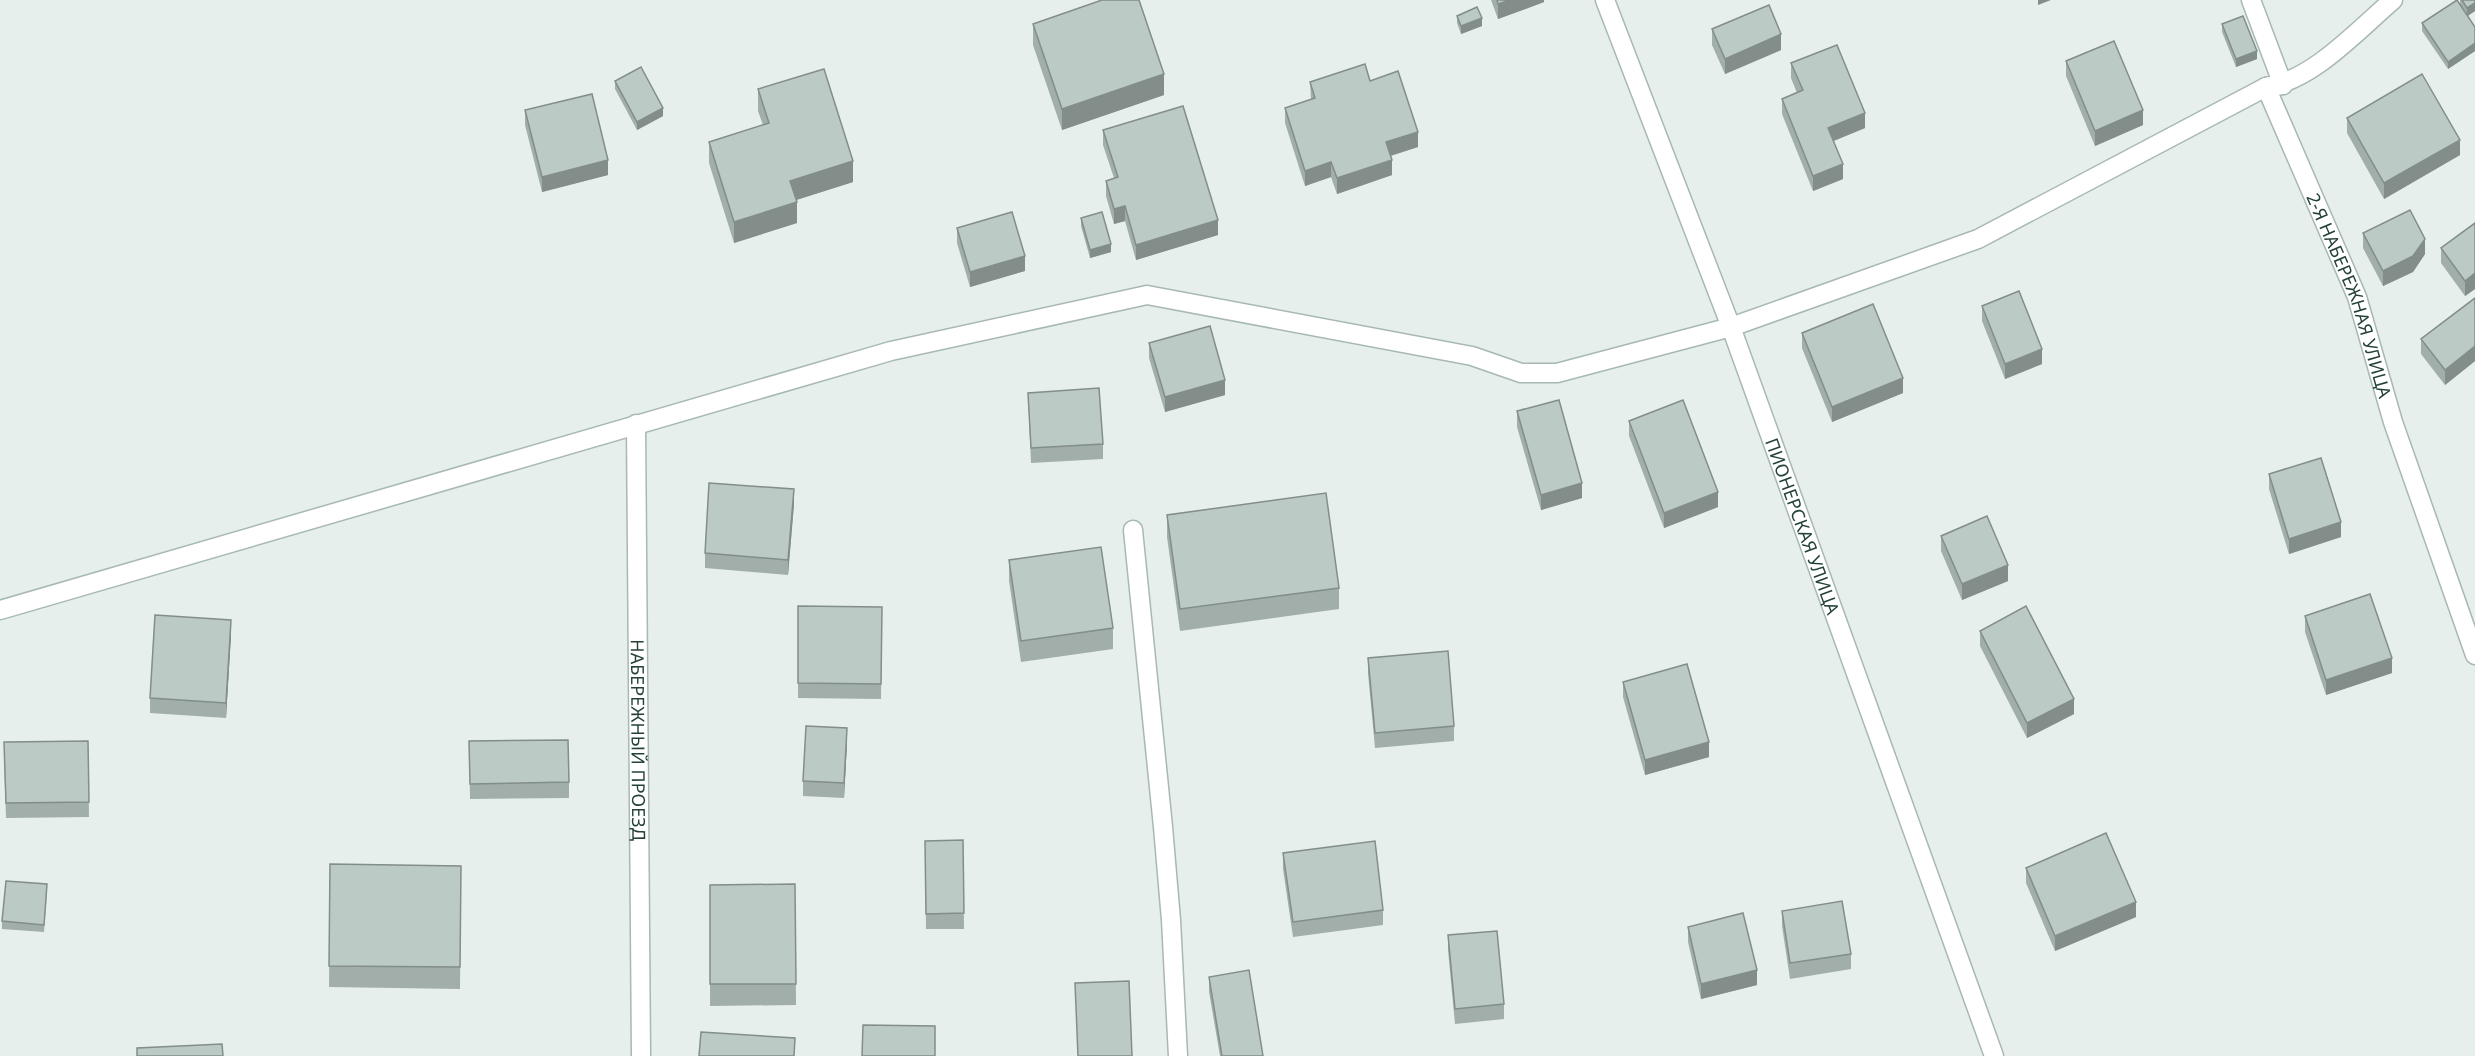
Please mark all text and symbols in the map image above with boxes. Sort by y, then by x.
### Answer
street label: 2-Я НАБЕРЕЖНАЯ УЛИЦА [2301,189,2398,401]
street label: ПИОНЕРСКАЯ УЛИЦА [1760,435,1846,618]
street label: НАБЕРЕЖНЫЙ ПРОЕЗД [626,639,651,841]

